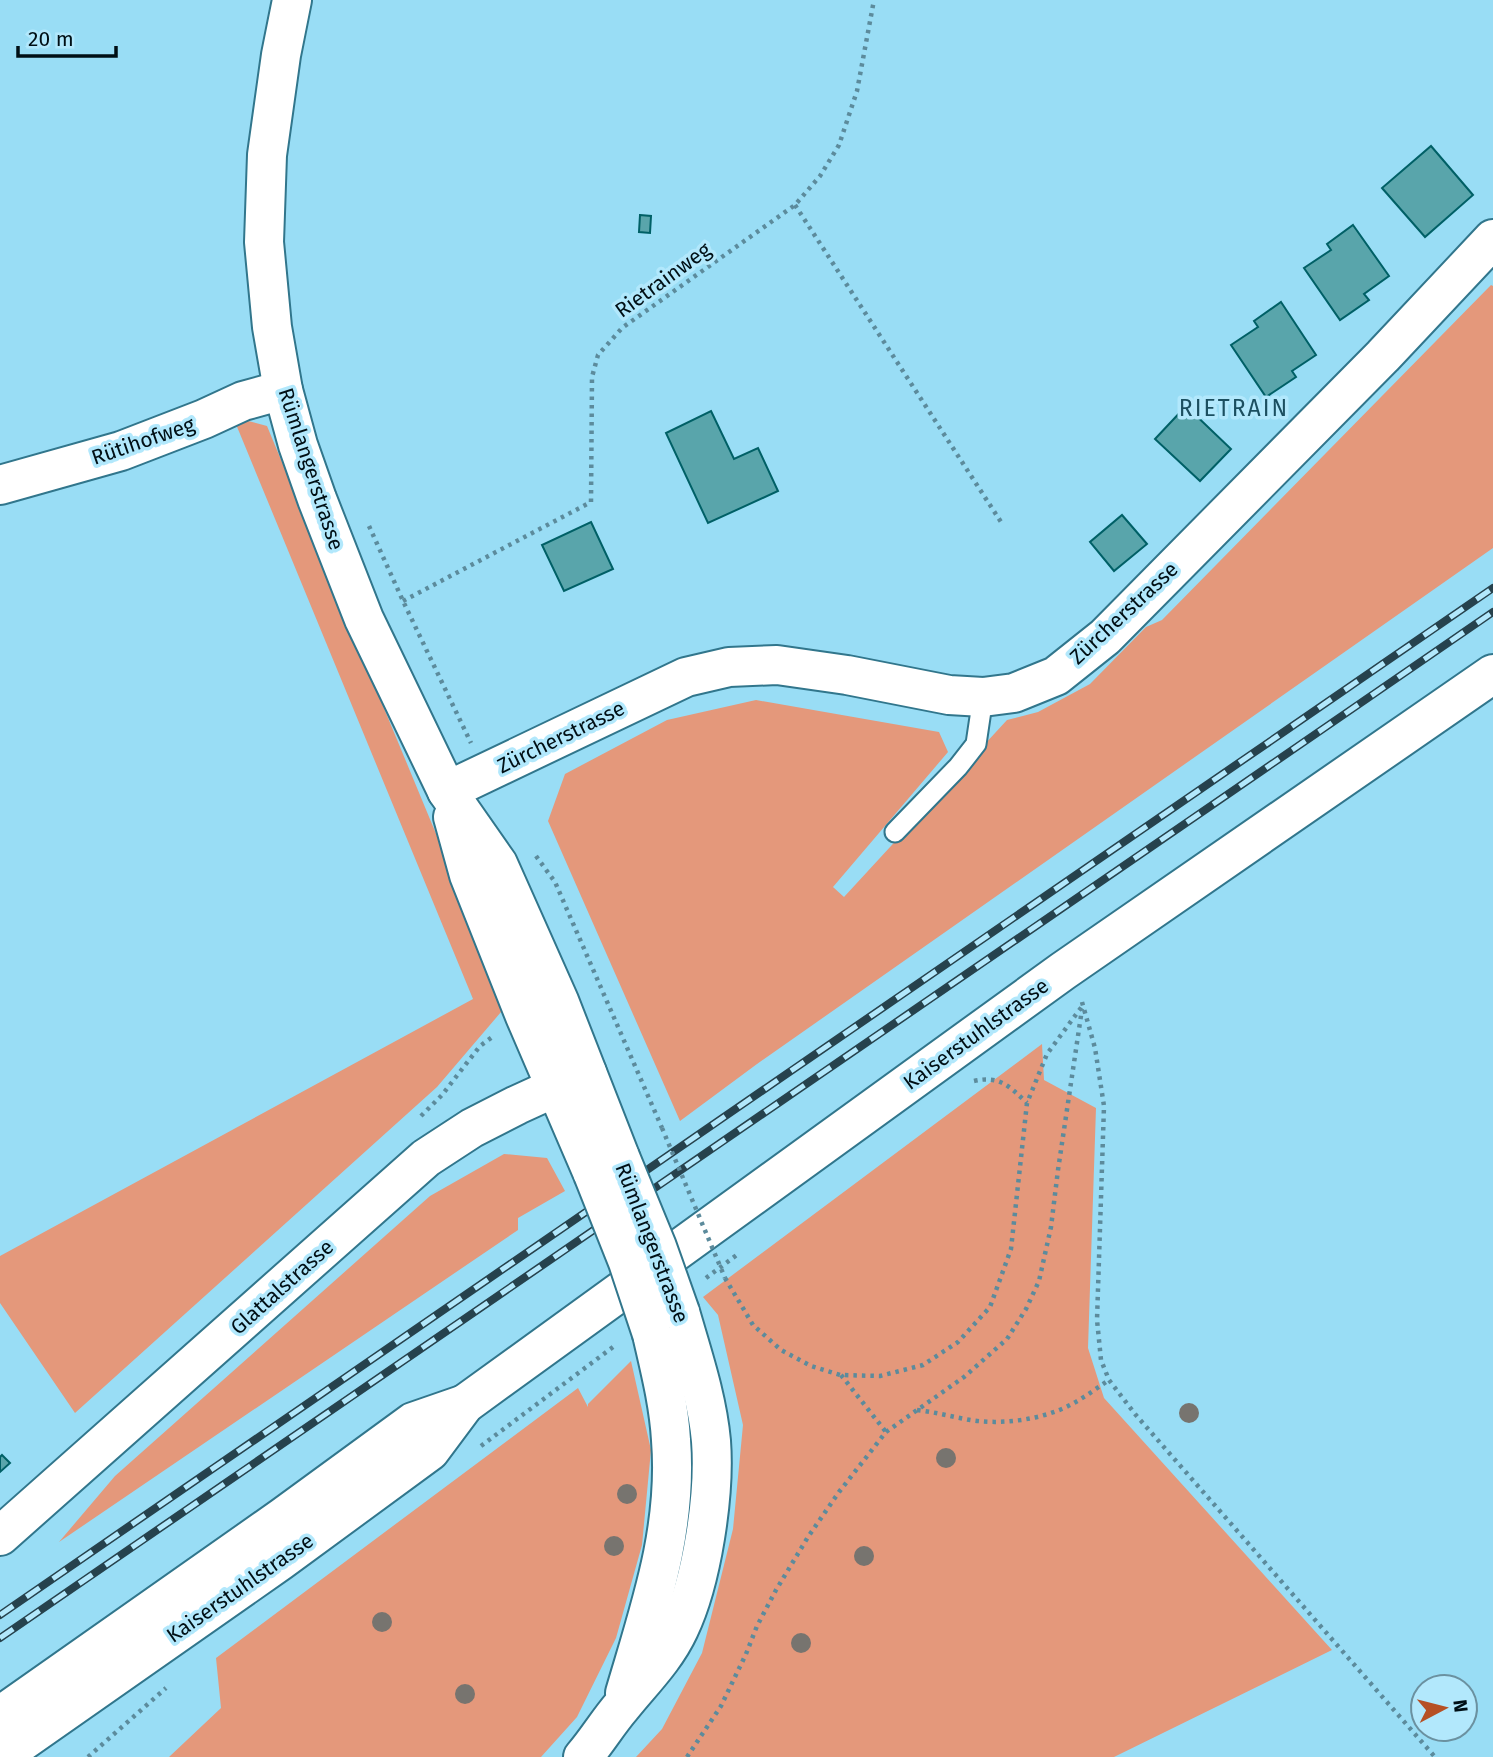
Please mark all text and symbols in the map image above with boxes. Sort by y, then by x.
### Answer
scale bar [18,14,116,58]
text: 20 m [28,26,74,52]
street label: Rietrainweg [610,236,716,323]
street label: Rümlangerstrasse [272,384,350,554]
district label: RIETRAIN [1179,394,1289,422]
street label: Rütihofweg [88,411,198,471]
street label: Zürcherstrasse [1064,556,1184,670]
street label: Zürcherstrasse [493,695,629,779]
street label: Kaiserstuhlstrasse [898,972,1054,1096]
street label: Rümlangerstrasse [610,1159,694,1327]
street label: Glattalstrasse [225,1234,339,1340]
street label: Kaiserstuhlstrasse [161,1528,319,1648]
north arrow [1409,1673,1479,1743]
text: N [1448,1698,1473,1714]

